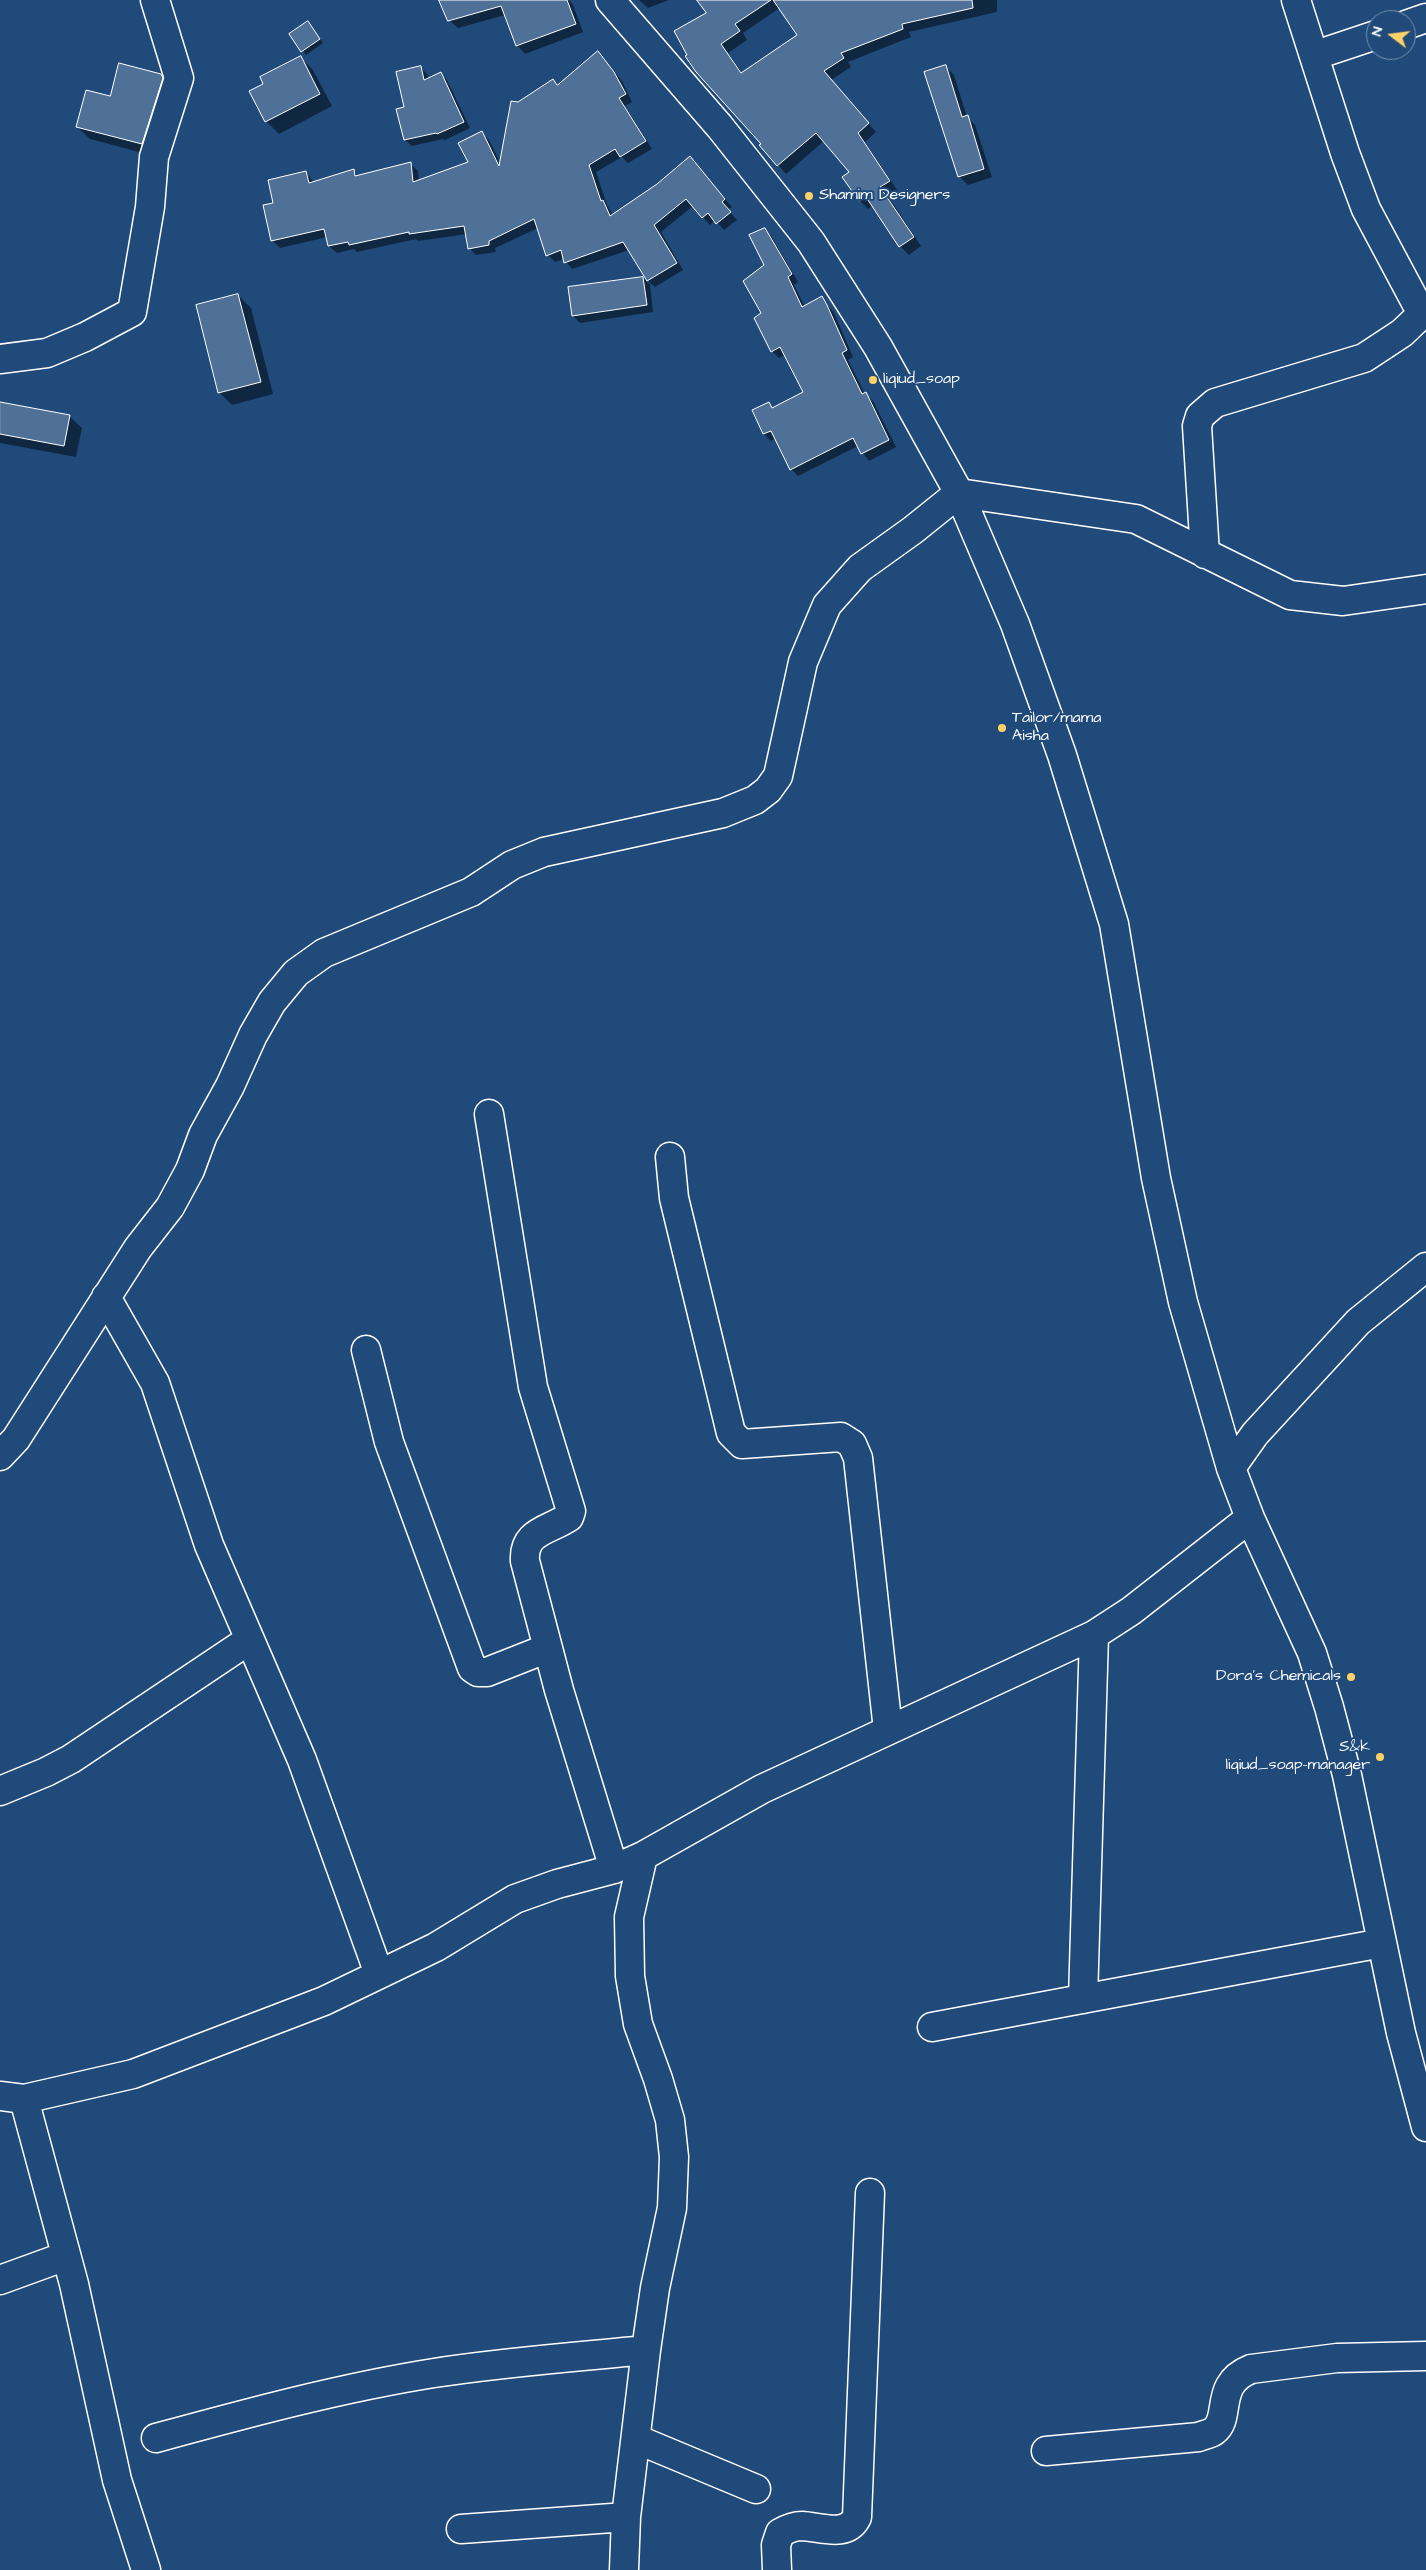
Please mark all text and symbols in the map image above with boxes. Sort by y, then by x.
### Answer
north arrow [1366,10,1416,60]
text: N [1367,25,1388,38]
place label: Shamim Designers [819,186,950,206]
marker: Shamim Designers [803,190,815,202]
place label: liqiud_soap [883,370,960,390]
marker: liqiud_soap [867,374,879,386]
place label: Tailor/mama Aisha [1012,709,1101,747]
marker: Tailor/mama Aisha [996,722,1008,734]
place label: Dora's Chemicals [1216,1667,1341,1687]
marker: Dora's Chemicals [1345,1671,1357,1683]
place label: S&k liqiud_soap-manager [1226,1738,1370,1776]
marker: S&k liqiud_soap-manager [1374,1751,1386,1763]

